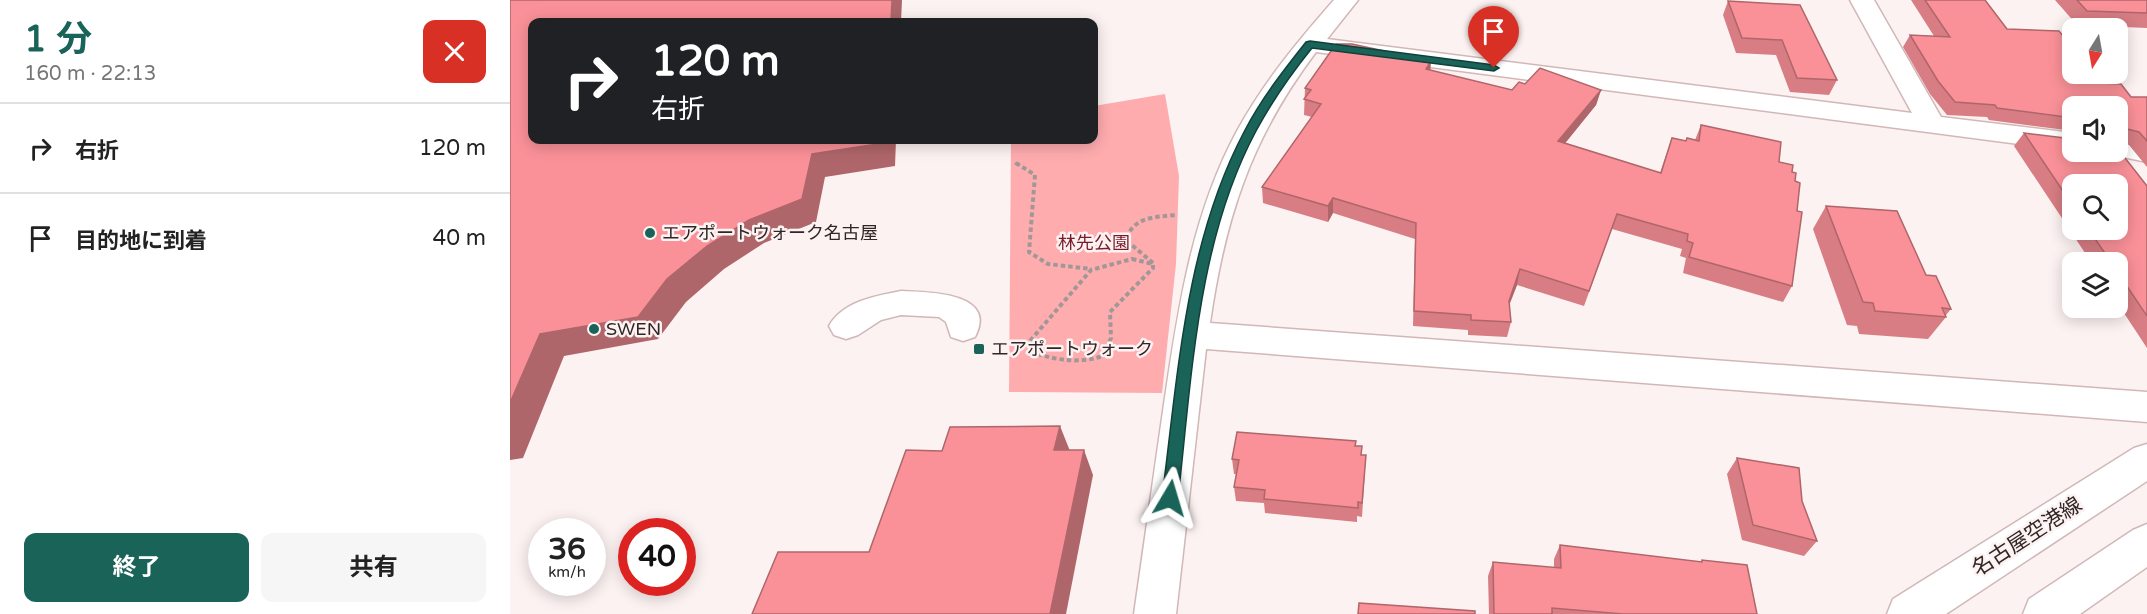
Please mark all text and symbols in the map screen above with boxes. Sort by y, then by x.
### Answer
pin [1468,6,1519,68]
icon: arrive [1477,15,1510,48]
text: 1 分 [24,18,92,61]
north arrow [2062,18,2128,84]
map controls [2062,18,2128,318]
button: close [423,20,486,83]
text: 120 m [651,36,780,87]
icon: right [552,42,630,120]
text: 160 m · 22:13 [24,62,156,86]
text: 右折 [651,93,705,126]
button: sound [2062,96,2128,162]
icon: right [24,132,57,165]
text: 120 m [419,135,486,161]
text: 右折 [75,138,119,164]
button: search [2062,174,2128,240]
icon: arrive [24,222,57,255]
place label: エアポートウォーク名古屋 [662,222,878,244]
text: 40 m [432,225,486,251]
marker: エアポートウォーク名古屋 [643,226,657,240]
text: 目的地に到着 [75,228,207,254]
park label: 林先公園 [1058,232,1130,254]
button: layers [2062,252,2128,318]
place label: SWEN [606,318,661,340]
marker: SWEN [587,322,601,336]
place label: エアポートウォーク [991,338,1153,360]
marker: エアポートウォーク [972,342,986,356]
position arrow [1138,466,1202,530]
street label: 名古屋空港線 [1967,492,2087,582]
speed limit sign: 40 [618,518,696,596]
text: 36 [548,531,586,568]
button: 終了 [24,533,249,602]
button: 共有 [261,533,486,602]
text: km/h [548,563,586,581]

